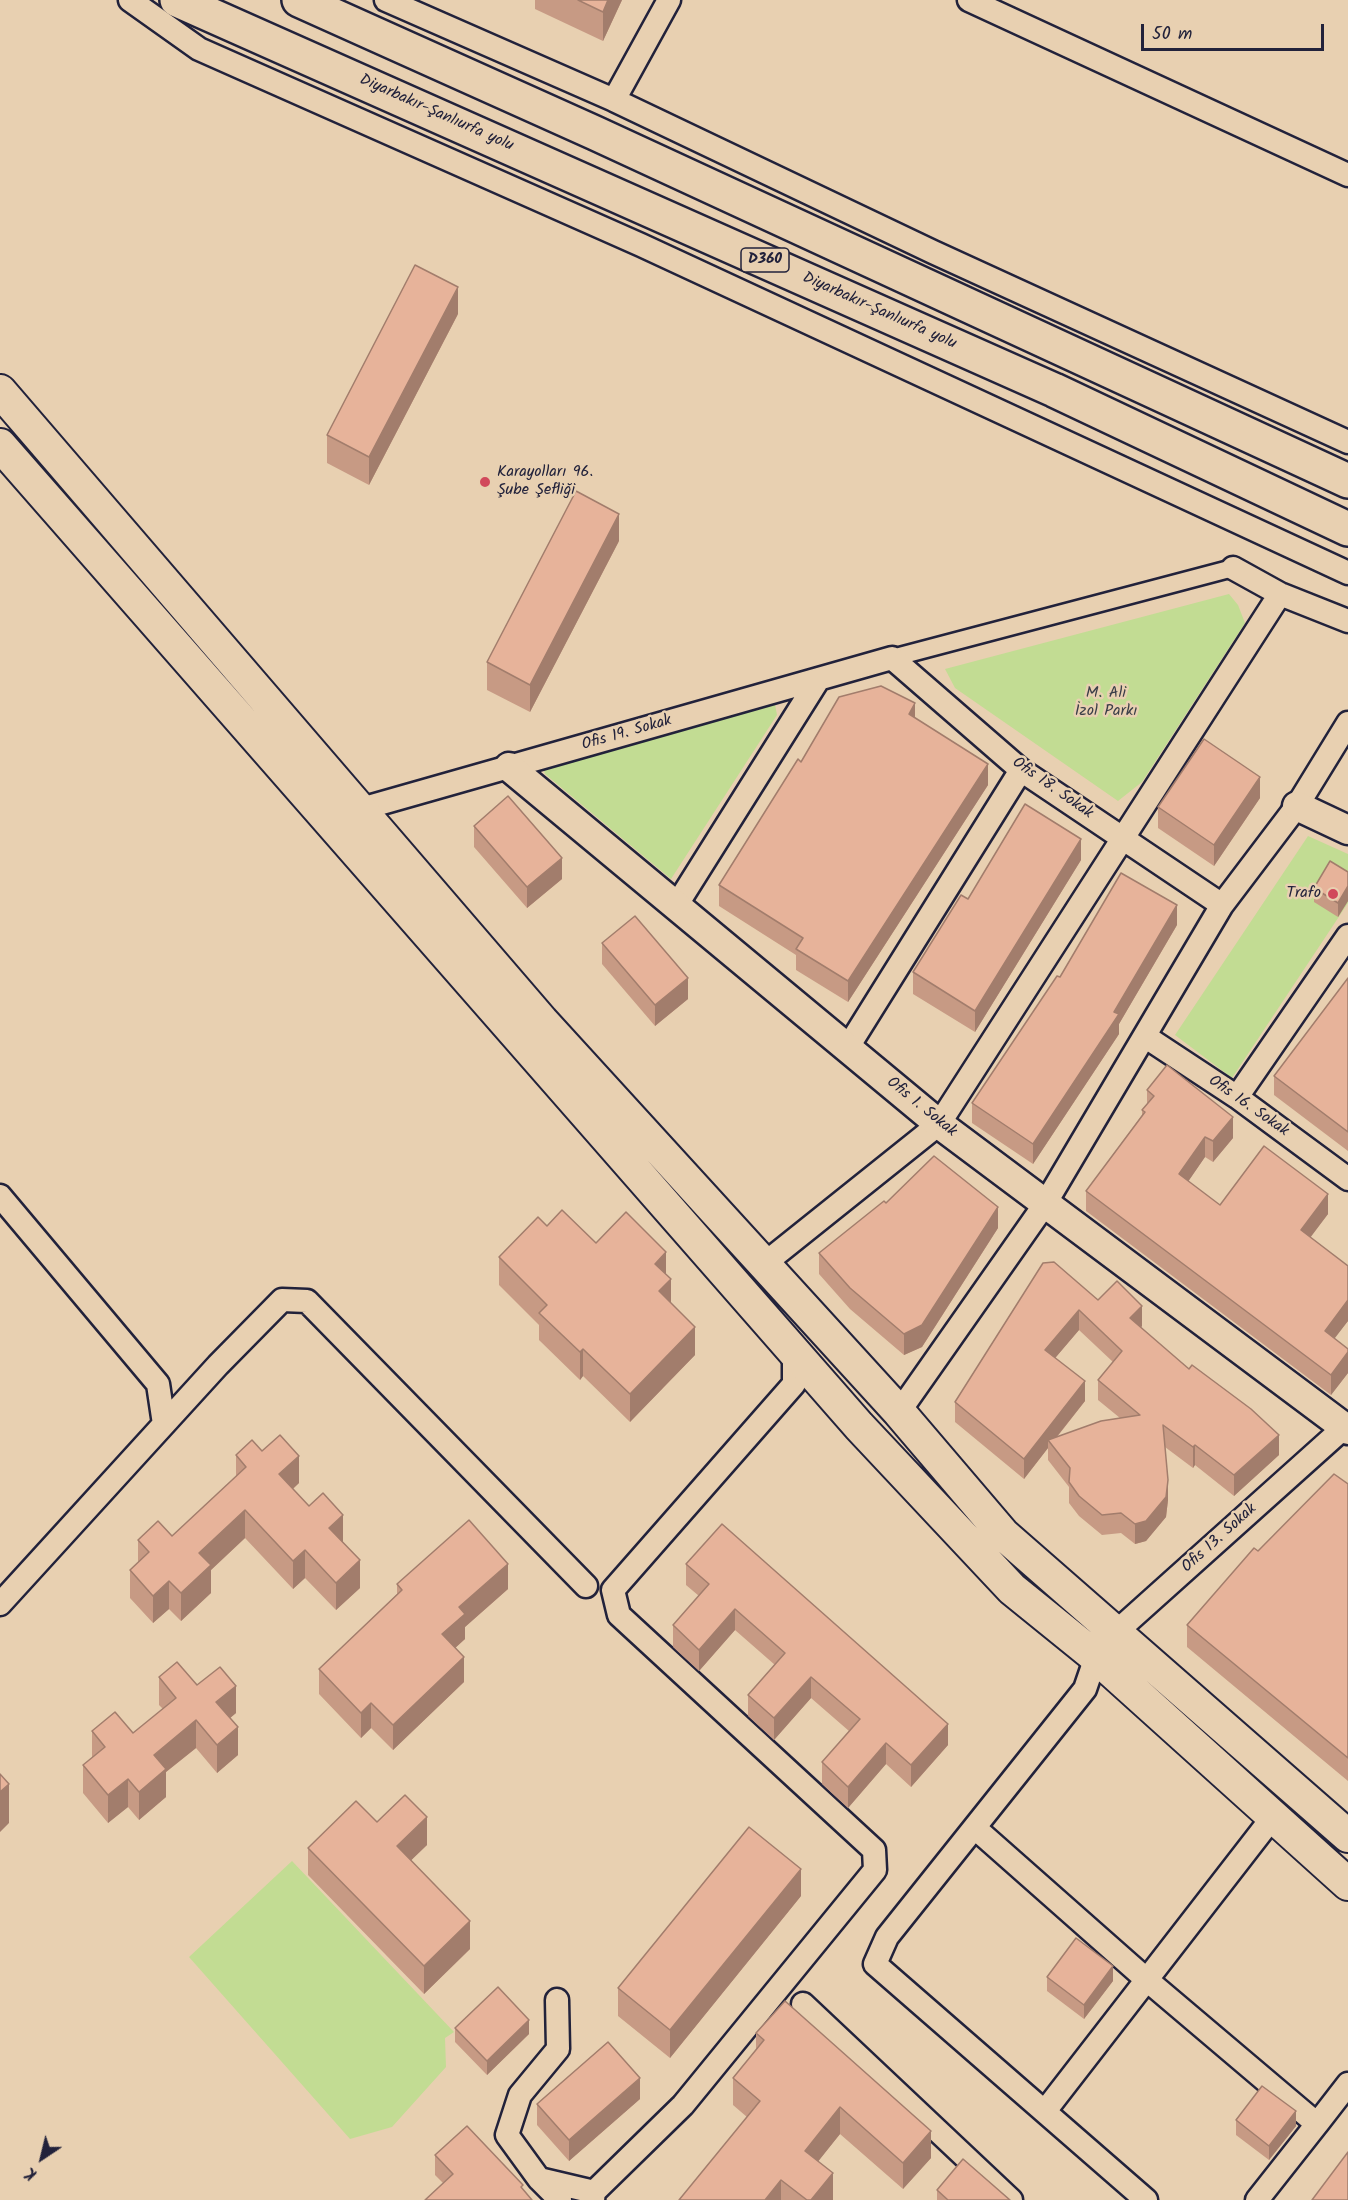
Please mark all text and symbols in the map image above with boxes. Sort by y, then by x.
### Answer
scale bar [1144,12,1327,50]
text: 50 m [1152,20,1192,49]
street label: Diyarbakır-Şanlıurfa yolu [356,71,516,157]
road number: D360 [741,248,789,272]
street label: Diyarbakır-Şanlıurfa yolu [799,269,959,355]
place label: Karayolları 96. Şube Şefliği [497,463,593,501]
marker: Karayolları 96. Şube Şefliği [478,475,492,489]
park label: M. Ali İzol Parkı [1075,684,1137,722]
street label: Ofis 19. Sokak [580,712,674,756]
street label: Ofis 18. Sokak [1008,754,1096,824]
place label: Trafo [1286,884,1321,904]
marker: Trafo [1326,887,1340,901]
street label: Ofis 16. Sokak [1204,1072,1292,1142]
street label: Ofis 1. Sokak [882,1074,960,1142]
street label: Ofis 13. Sokak [1179,1500,1261,1578]
north arrow [12,2128,72,2188]
text: K [20,2160,43,2186]

